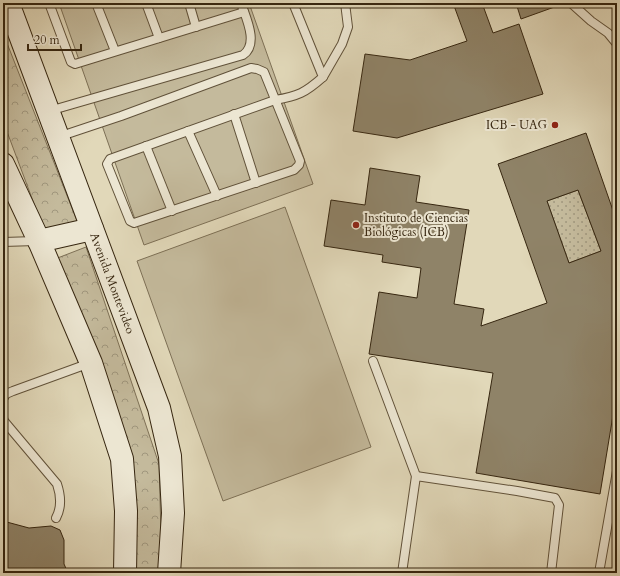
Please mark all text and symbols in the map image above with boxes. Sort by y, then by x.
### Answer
scale bar [28,26,81,52]
text: 20 m [34,32,61,48]
place label: ICB - UAG [486,117,547,133]
marker: ICB - UAG [550,120,560,130]
place label: Instituto de Ciencias Biológicas (ICB) [364,210,468,240]
marker: Instituto de Ciencias Biológicas (ICB) [351,220,361,230]
street label: Avenida Montevideo [86,230,139,336]

